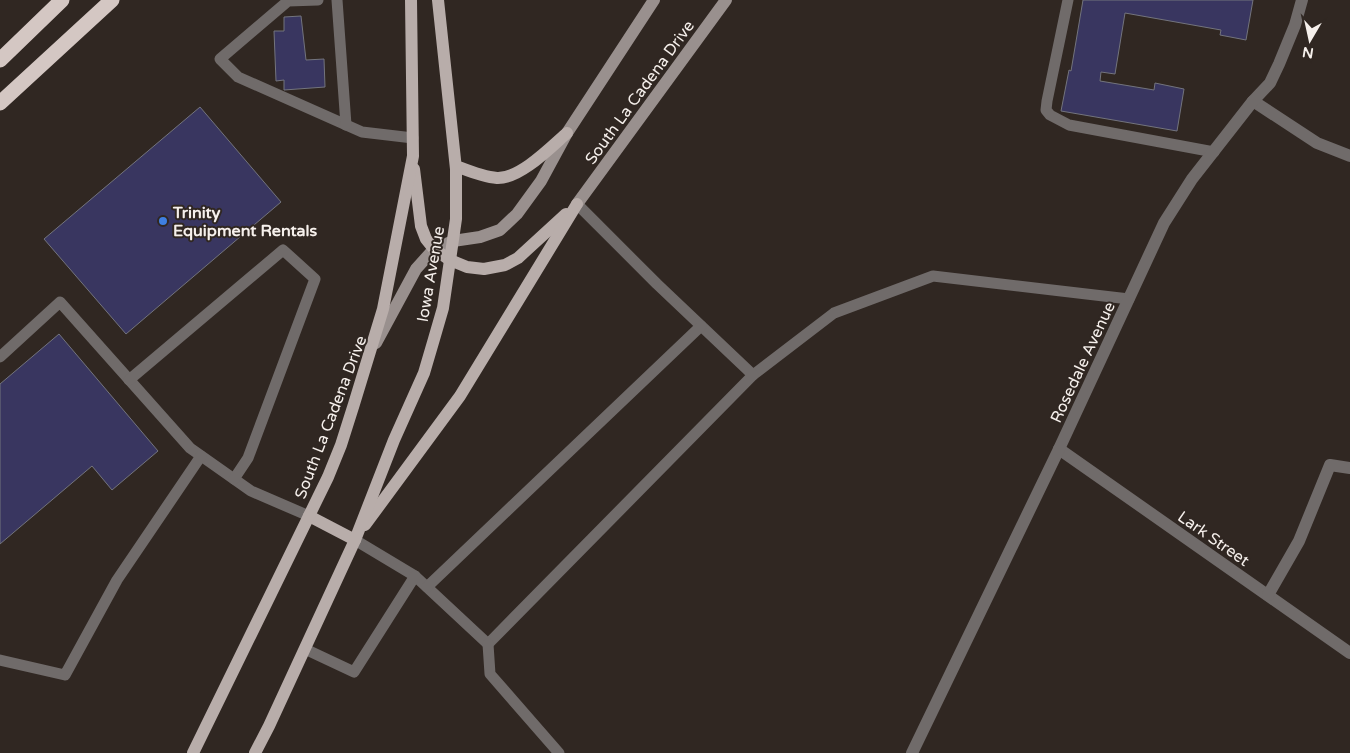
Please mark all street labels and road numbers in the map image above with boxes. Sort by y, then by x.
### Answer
street label: South La Cadena Drive [581,17,699,169]
street label: Iowa Avenue [413,225,449,324]
street label: Rosedale Avenue [1046,299,1120,426]
street label: South La Cadena Drive [291,333,371,502]
street label: Lark Street [1174,507,1253,571]

